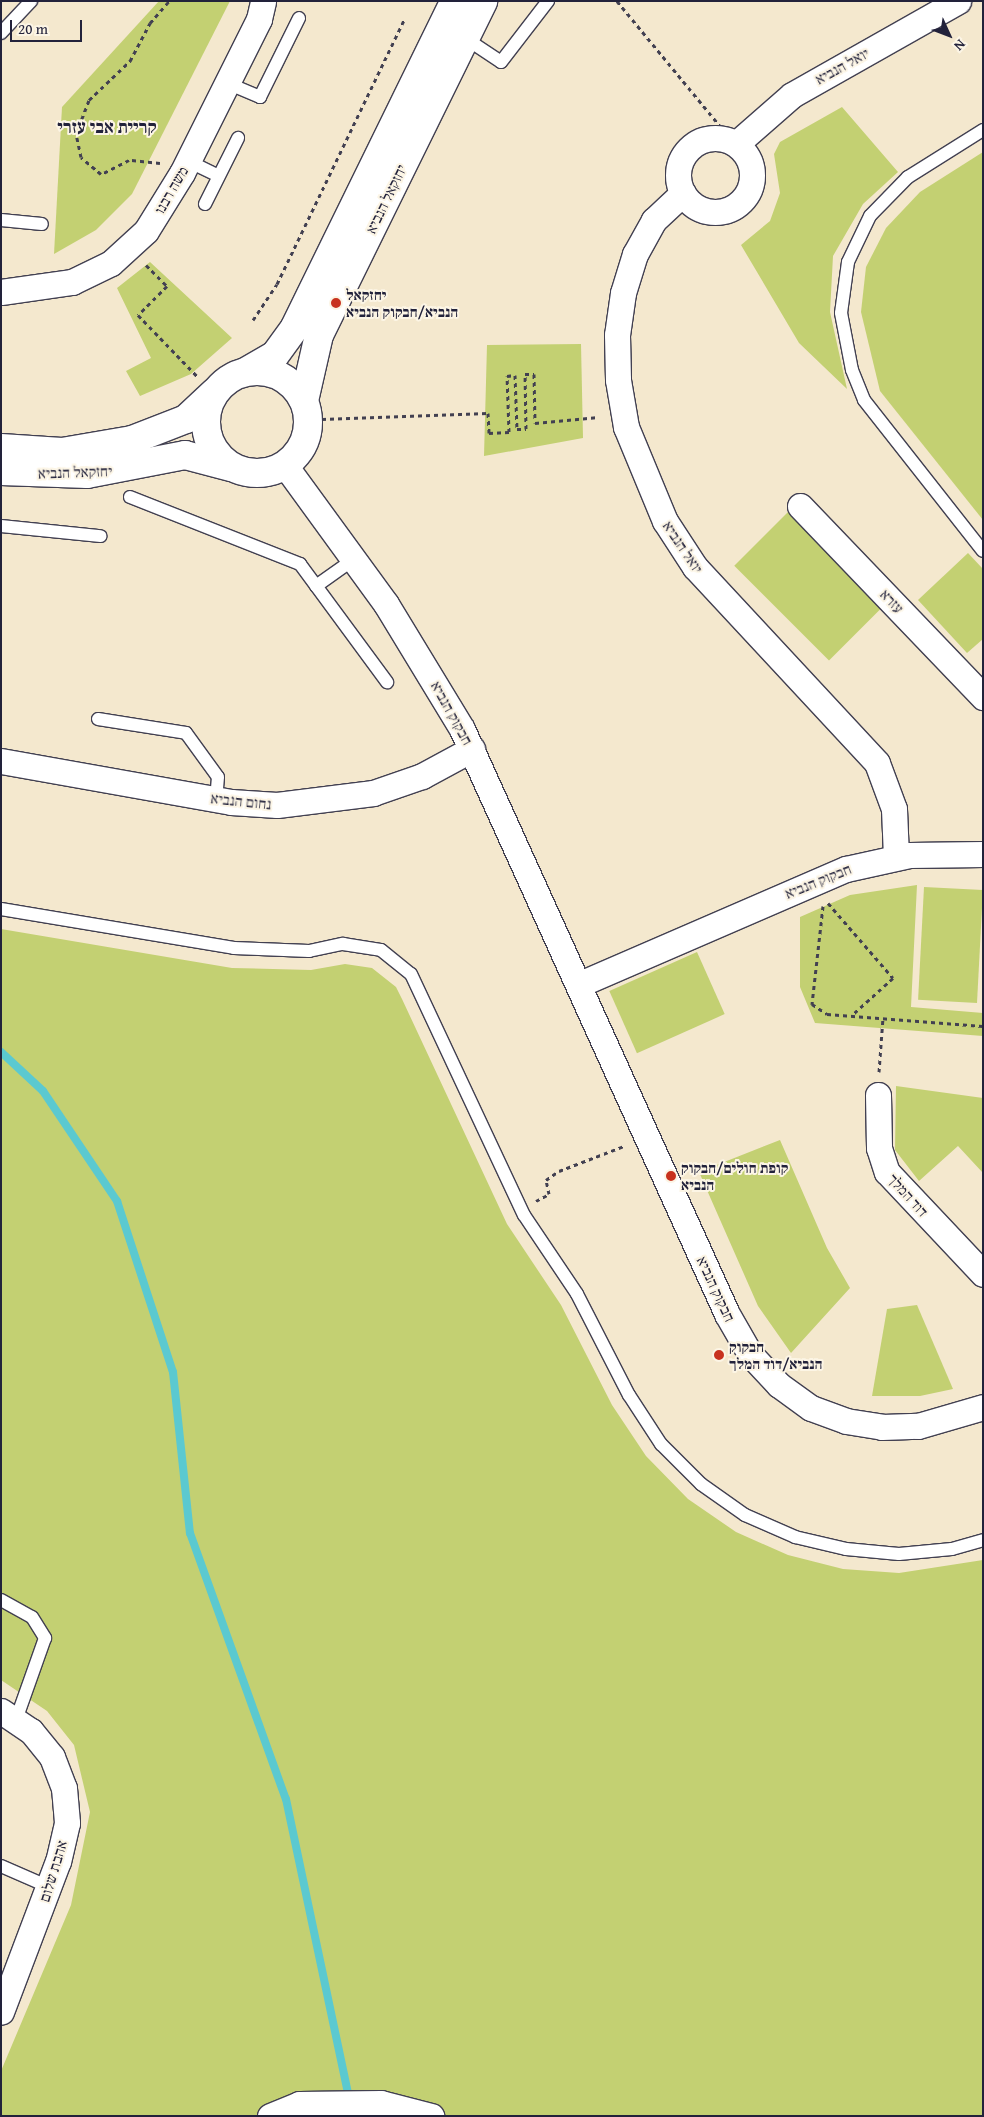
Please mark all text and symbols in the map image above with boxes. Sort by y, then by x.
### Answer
scale bar [12,10,85,42]
north arrow [924,10,974,60]
text: 20 m [18,18,48,39]
text: N [949,35,970,55]
street label: יואל הנביא [812,44,872,88]
district label: קריית אבי עזרי [57,116,157,138]
street label: יחזקאל הנביא [362,162,410,236]
street label: משה רבנו [150,163,192,217]
place label: יחזקאל הנביא/חבקוק הנביא [346,285,458,320]
marker: יחזקאל הנביא/חבקוק הנביא [330,297,342,309]
street label: יחזקאל הנביא [38,462,112,482]
street label: יואל הנביא [659,518,707,576]
street label: עזרא [876,585,908,617]
street label: חבקוק הנביא [427,678,477,748]
street label: נחום הנביא [210,789,272,813]
street label: חבקוק הנביא [782,860,854,902]
place label: קופת חולים/חבקוק הנביא [681,1158,788,1193]
marker: קופת חולים/חבקוק הנביא [665,1170,677,1182]
street label: דוד המלך [884,1170,932,1220]
street label: חבקוק הנביא [693,1253,739,1325]
place label: חבקוק הנביא/דוד המלך [729,1337,823,1372]
marker: חבקוק הנביא/דוד המלך [713,1349,725,1361]
street label: אהבת שלום [35,1838,71,1904]

